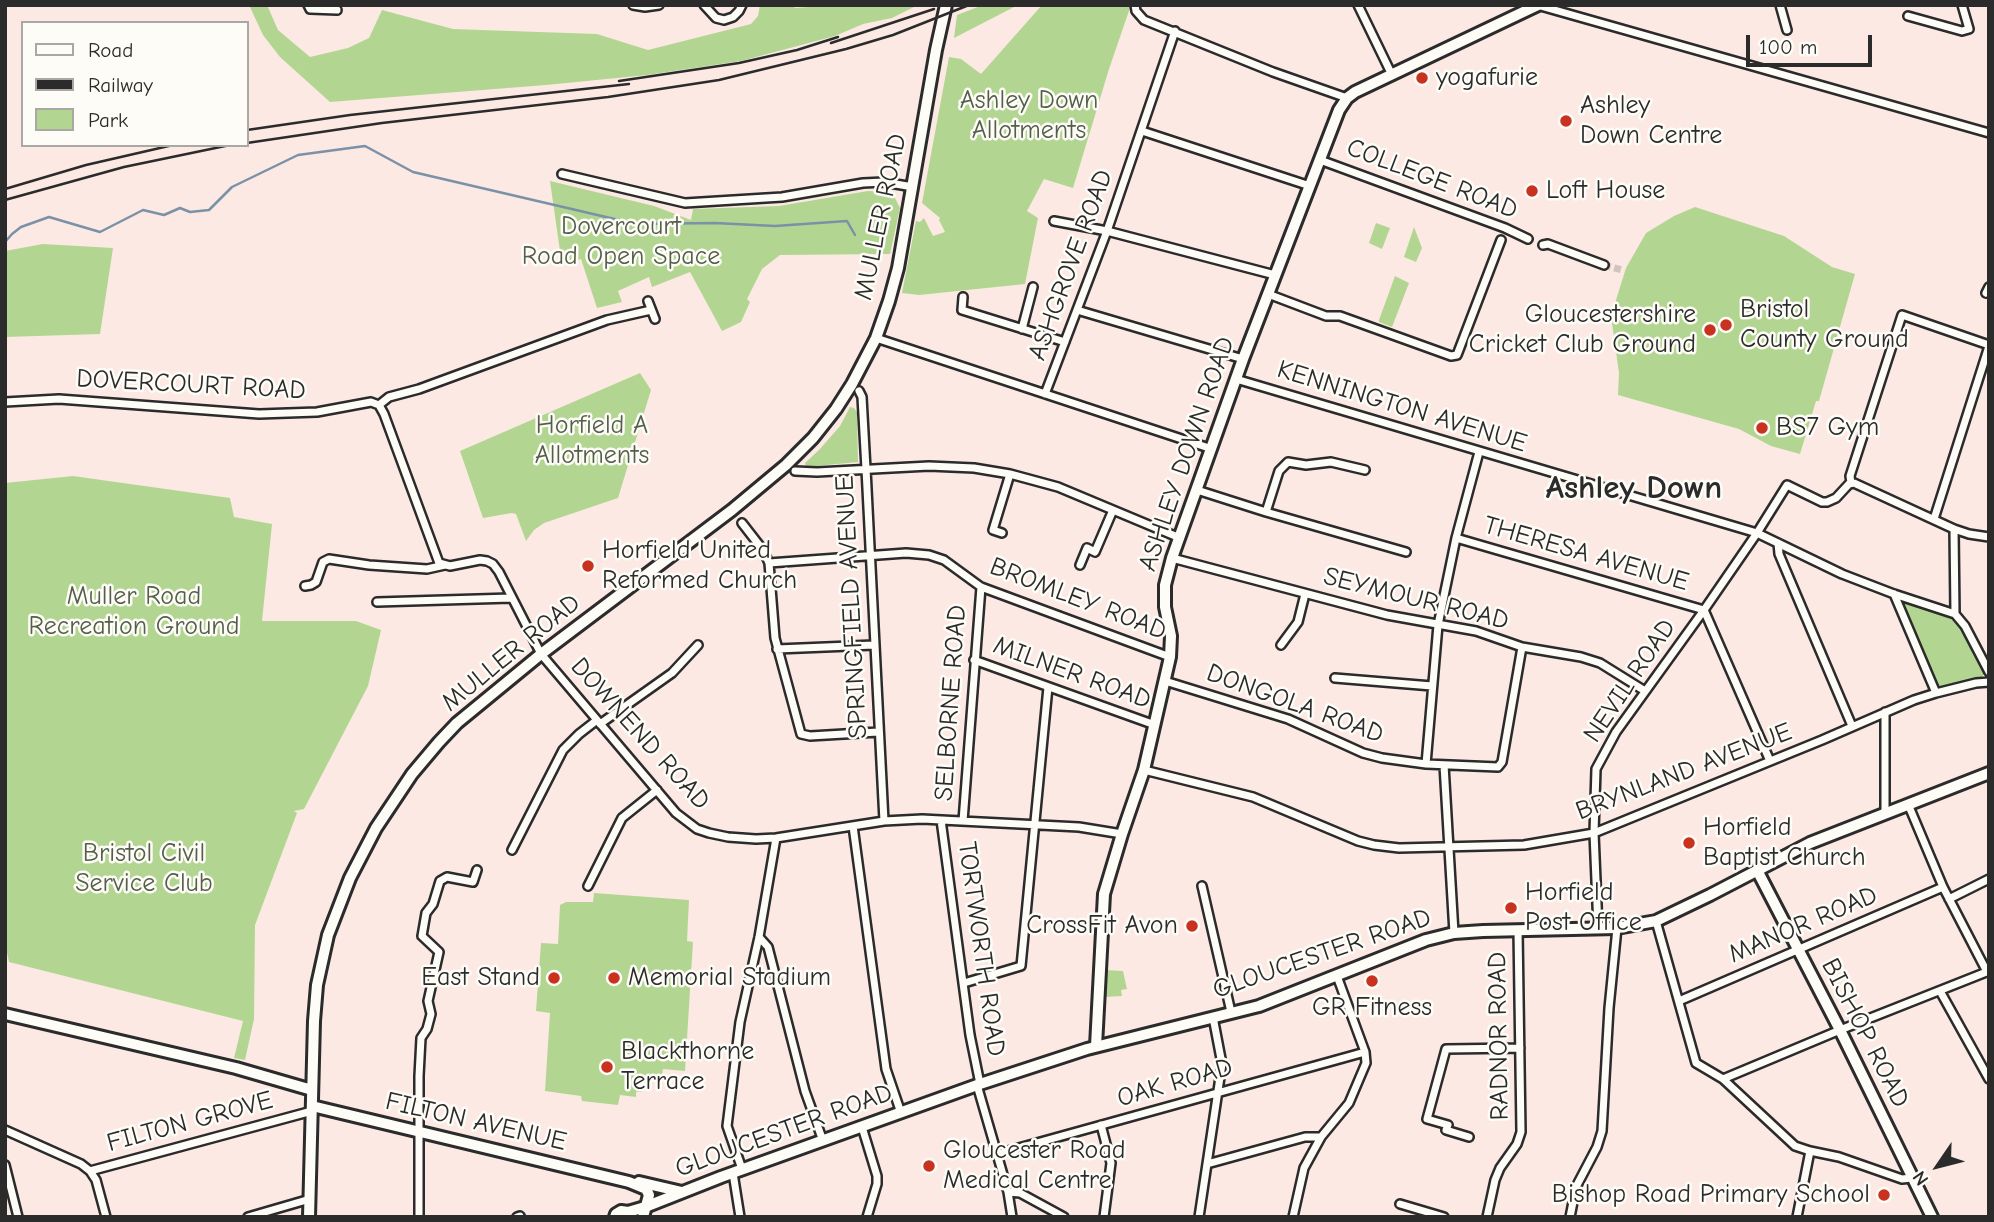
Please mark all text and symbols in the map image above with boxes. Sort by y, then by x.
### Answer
legend [21,21,248,147]
scale bar [1749,21,1875,65]
text: 100 m [1759,35,1817,59]
text: Road [88,38,133,62]
place label: yogafurie [1436,62,1538,94]
marker: yogafurie [1414,70,1430,86]
text: Railway [88,73,153,97]
park label: Ashley Down Allotments [960,85,1098,146]
place label: Ashley Down Centre [1580,90,1722,152]
text: Park [88,108,128,132]
marker: Ashley Down Centre [1558,113,1574,129]
street label: MULLER ROAD [848,131,914,303]
street label: COLLEGE ROAD [1342,132,1522,226]
street label: ASHGROVE ROAD [1022,165,1120,365]
place label: Loft House [1546,175,1665,207]
marker: Loft House [1524,183,1540,199]
park label: Dovercourt Road Open Space [522,211,720,272]
place label: Bristol County Ground [1740,294,1909,356]
place label: Gloucestershire Cricket Club Ground [1469,299,1696,360]
marker: Bristol County Ground [1718,317,1734,333]
marker: Gloucestershire Cricket Club Ground [1702,322,1718,338]
street label: ASHLEY DOWN ROAD [1132,333,1242,575]
street label: KENNINGTON AVENUE [1273,354,1531,460]
street label: DOVERCOURT ROAD [75,363,307,407]
park label: Horfield A Allotments [535,410,649,472]
place label: BS7 Gym [1776,412,1879,444]
marker: BS7 Gym [1754,420,1770,436]
district label: Ashley Down [1546,469,1722,509]
street label: SPRINGFIELD AVENUE [830,475,874,739]
street label: THERESA AVENUE [1480,510,1692,598]
place label: Horfield United Reformed Church [602,535,797,596]
street label: BROMLEY ROAD [985,551,1171,647]
marker: Horfield United Reformed Church [580,558,596,574]
street label: SEYMOUR ROAD [1320,561,1512,637]
park label: Muller Road Recreation Ground [29,581,239,642]
street label: MULLER ROAD [435,588,587,718]
street label: SELBORNE ROAD [929,604,973,802]
street label: NEVIL ROAD [1577,613,1683,749]
street label: MILNER ROAD [989,630,1155,716]
street label: DOWNEND ROAD [564,652,716,816]
street label: DONGOLA ROAD [1202,658,1388,750]
street label: BRYNLAND AVENUE [1572,716,1796,828]
place label: Horfield Baptist Church [1703,812,1866,874]
marker: Horfield Baptist Church [1681,835,1697,851]
park label: Bristol Civil Service Club [75,838,213,900]
street label: TORTWORTH ROAD [950,840,1012,1058]
place label: Horfield Post Office [1525,877,1642,938]
street label: MANOR ROAD [1724,880,1882,970]
marker: Horfield Post Office [1503,900,1519,916]
street label: GLOUCESTER ROAD [1209,902,1435,1006]
place label: CrossFit Avon [1026,910,1178,942]
marker: CrossFit Avon [1184,918,1200,934]
street label: RADNOR ROAD [1482,951,1516,1121]
street label: BISHOP ROAD [1814,953,1916,1113]
place label: East Stand [421,962,540,994]
place label: Memorial Stadium [628,962,831,994]
marker: East Stand [546,970,562,986]
marker: Memorial Stadium [606,970,622,986]
marker: GR Fitness [1364,973,1380,989]
place label: GR Fitness [1312,992,1432,1024]
place label: Blackthorne Terrace [621,1036,754,1098]
street label: OAK ROAD [1114,1052,1236,1114]
marker: Blackthorne Terrace [599,1059,615,1075]
street label: GLOUCESTER ROAD [671,1077,897,1185]
street label: FILTON GROVE [104,1085,276,1159]
street label: FILTON AVENUE [382,1086,570,1158]
north arrow [1903,1131,1973,1201]
place label: Gloucester Road Medical Centre [943,1135,1126,1196]
marker: Gloucester Road Medical Centre [921,1158,937,1174]
text: N [1908,1167,1933,1189]
place label: Bishop Road Primary School [1552,1179,1870,1211]
marker: Bishop Road Primary School [1876,1187,1892,1203]

